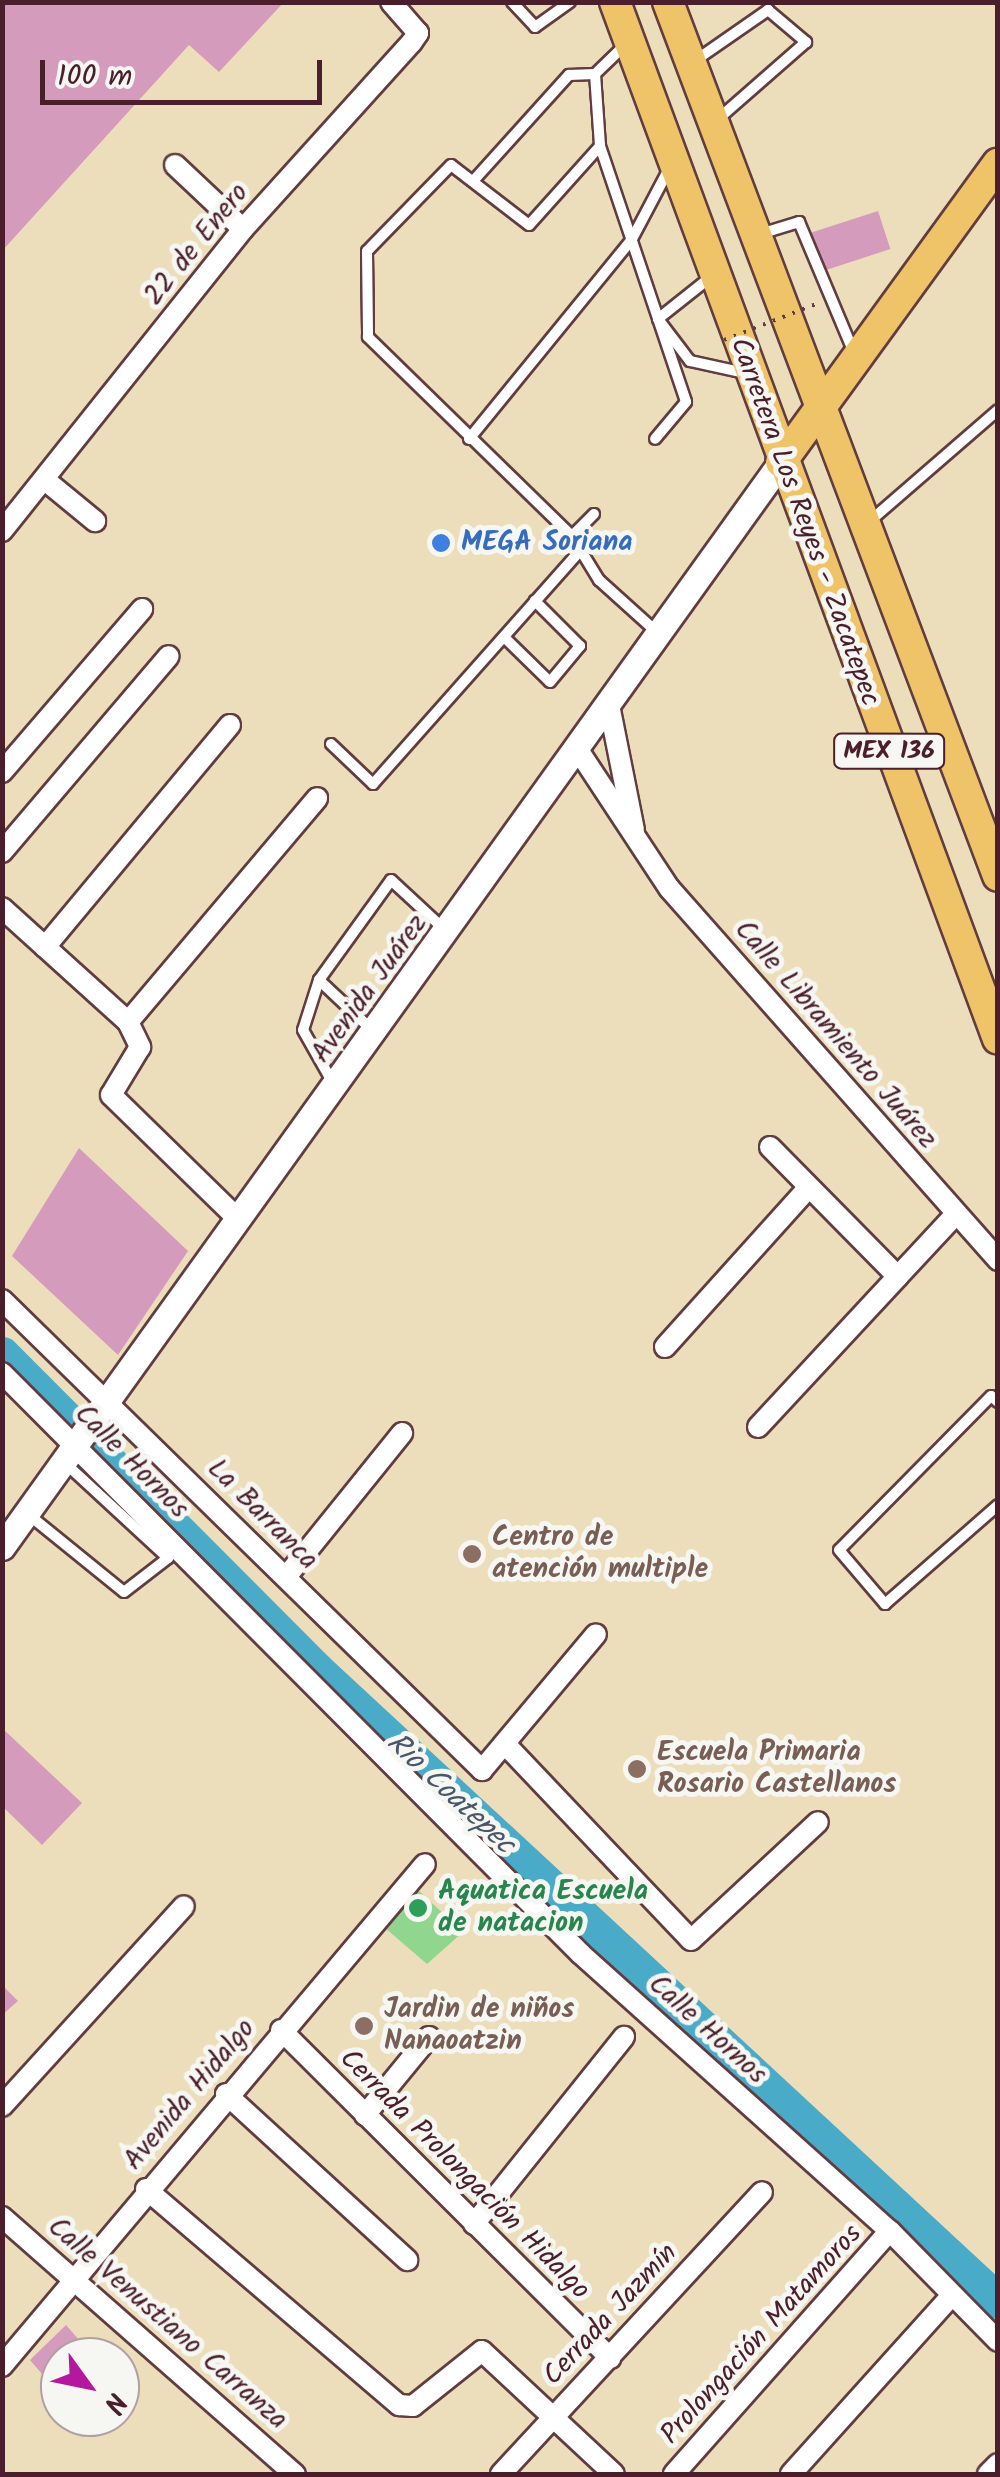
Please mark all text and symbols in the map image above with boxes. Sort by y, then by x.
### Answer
scale bar [45,40,328,102]
text: 100 m [57,53,132,101]
street label: 22 de Enero [138,177,256,313]
street label: Carretera Los Reyes - Zacatepec [722,333,886,711]
place label: MEGA Soriana [461,526,632,560]
marker: MEGA Soriana [430,532,452,554]
road number: MEX 136 [832,731,946,771]
street label: Avenida Juárez [305,908,435,1070]
street label: Calle Libramiento Juárez [727,914,943,1156]
street label: Calle Hornos [67,1398,195,1526]
street label: La Barranca [200,1453,324,1577]
place label: Centro de atención multiple [492,1521,708,1587]
marker: Centro de atención multiple [461,1543,483,1565]
water label: Rio Coatepec [378,1726,522,1862]
place label: Escuela Primaria Rosario Castellanos [657,1736,896,1802]
marker: Escuela Primaria Rosario Castellanos [626,1758,648,1780]
place label: Aquatica Escuela de natacion [438,1875,648,1941]
marker: Aquatica Escuela de natacion [407,1897,429,1919]
street label: Calle Hornos [641,1968,773,2092]
place label: Jardin de niños Nanaoatzin [384,1993,574,2059]
street label: Avenida Hidalgo [117,2013,263,2177]
marker: Jardin de niños Nanaoatzin [353,2015,375,2037]
street label: Cerrada Prolongación Hidalgo [332,2043,596,2307]
street label: Calle Venustiano Carranza [40,2211,294,2437]
street label: Prolongación Matamoros [654,2218,870,2452]
street label: Cerrada Jazmín [537,2237,685,2393]
north arrow [40,2337,140,2437]
text: N [90,2383,138,2422]

